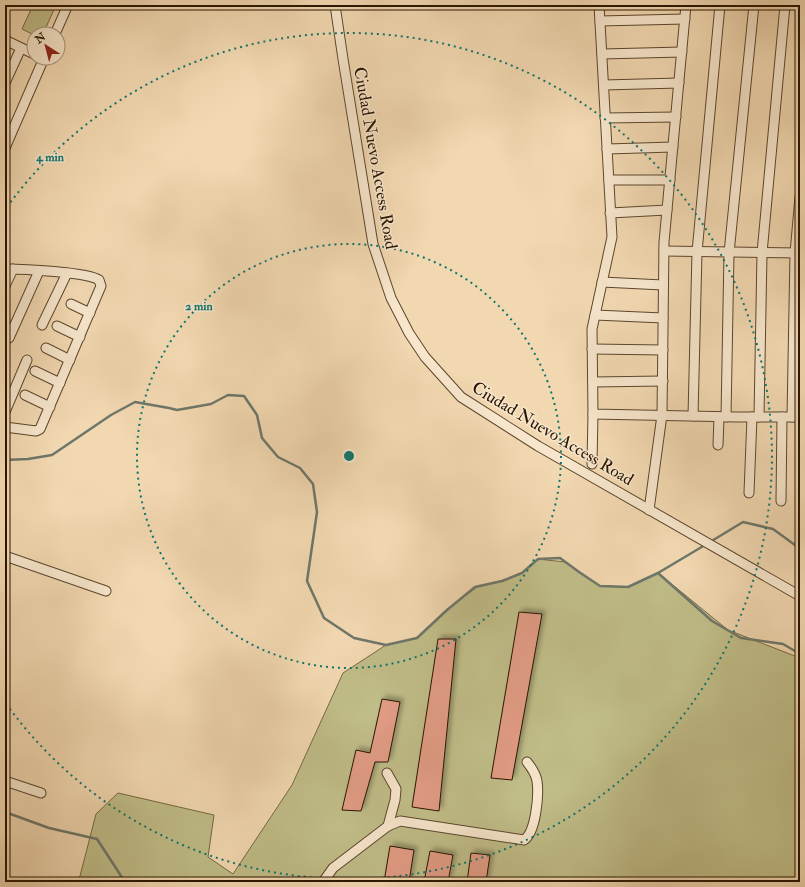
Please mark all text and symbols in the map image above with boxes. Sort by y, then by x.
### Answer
north arrow [26,26,66,66]
text: N [32,29,49,47]
street label: Ciudad Nuevo Access Road [349,65,402,252]
text: 4 min [35,150,65,165]
text: 2 min [185,299,213,314]
street label: Ciudad Nuevo Access Road [468,377,638,490]
centre of rings [342,449,356,463]

